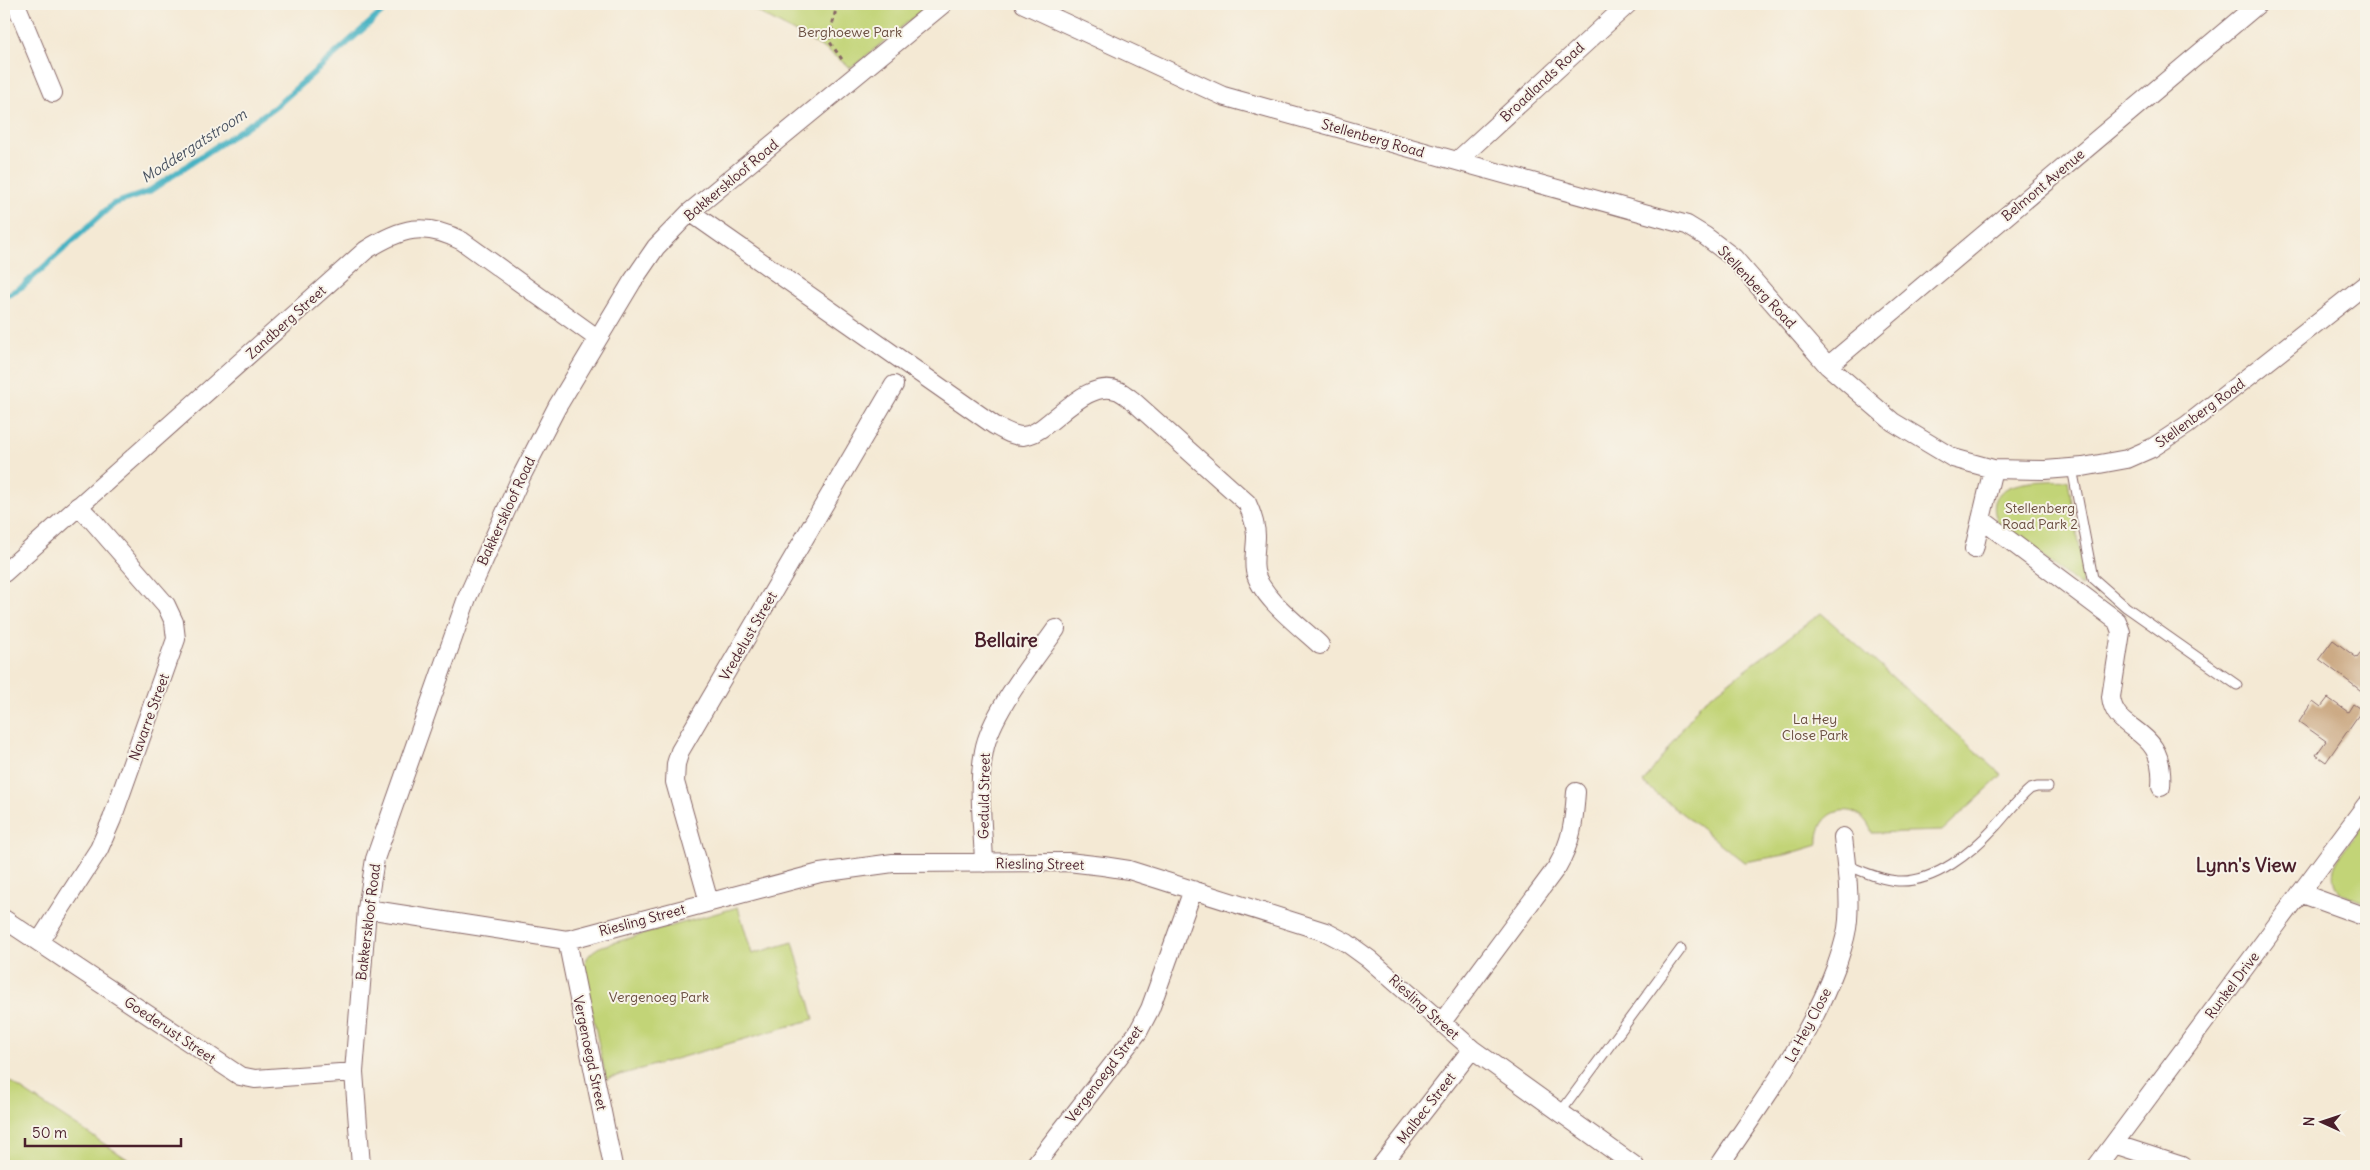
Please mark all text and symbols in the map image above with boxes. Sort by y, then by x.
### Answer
park label: Berghoewe Park [798,23,902,41]
street label: Broadlands Road [1496,38,1588,126]
water label: Moddergatstroom [137,104,251,187]
street label: Stellenberg Road [1319,115,1427,161]
street label: Bakkerskloof Road [680,135,782,225]
street label: Belmont Avenue [1998,145,2088,225]
street label: Stellenberg Road [1714,242,1800,332]
street label: Zandberg Street [242,281,330,363]
street label: Stellenberg Road [2152,374,2248,452]
street label: Bakkerskloof Road [473,454,539,568]
park label: Stellenberg Road Park 2 [2002,499,2078,533]
street label: Vredelust Street [715,588,781,684]
district label: Bellaire [974,628,1038,652]
street label: Navarre Street [125,671,173,763]
park label: La Hey Close Park [1782,710,1848,744]
street label: Geduld Street [974,753,994,839]
district label: Lynn's View [2196,853,2296,877]
street label: Riesling Street [995,854,1085,874]
street label: Bakkerskloof Road [352,863,384,981]
street label: Riesling Street [597,900,688,940]
street label: Runkel Drive [2201,948,2263,1022]
street label: Riesling Street [1385,971,1463,1044]
street label: La Hey Close [1781,985,1835,1065]
park label: Vergenoeg Park [609,988,709,1006]
street label: Goederust Street [121,993,220,1068]
street label: Vergenoegd Street [569,994,611,1112]
street label: Vergenoegd Street [1062,1022,1147,1126]
street label: Malbec Street [1393,1069,1460,1147]
north arrow [2298,1098,2348,1148]
scale bar [25,1115,181,1147]
text: N [2300,1116,2318,1127]
text: 50 m [32,1123,67,1142]

